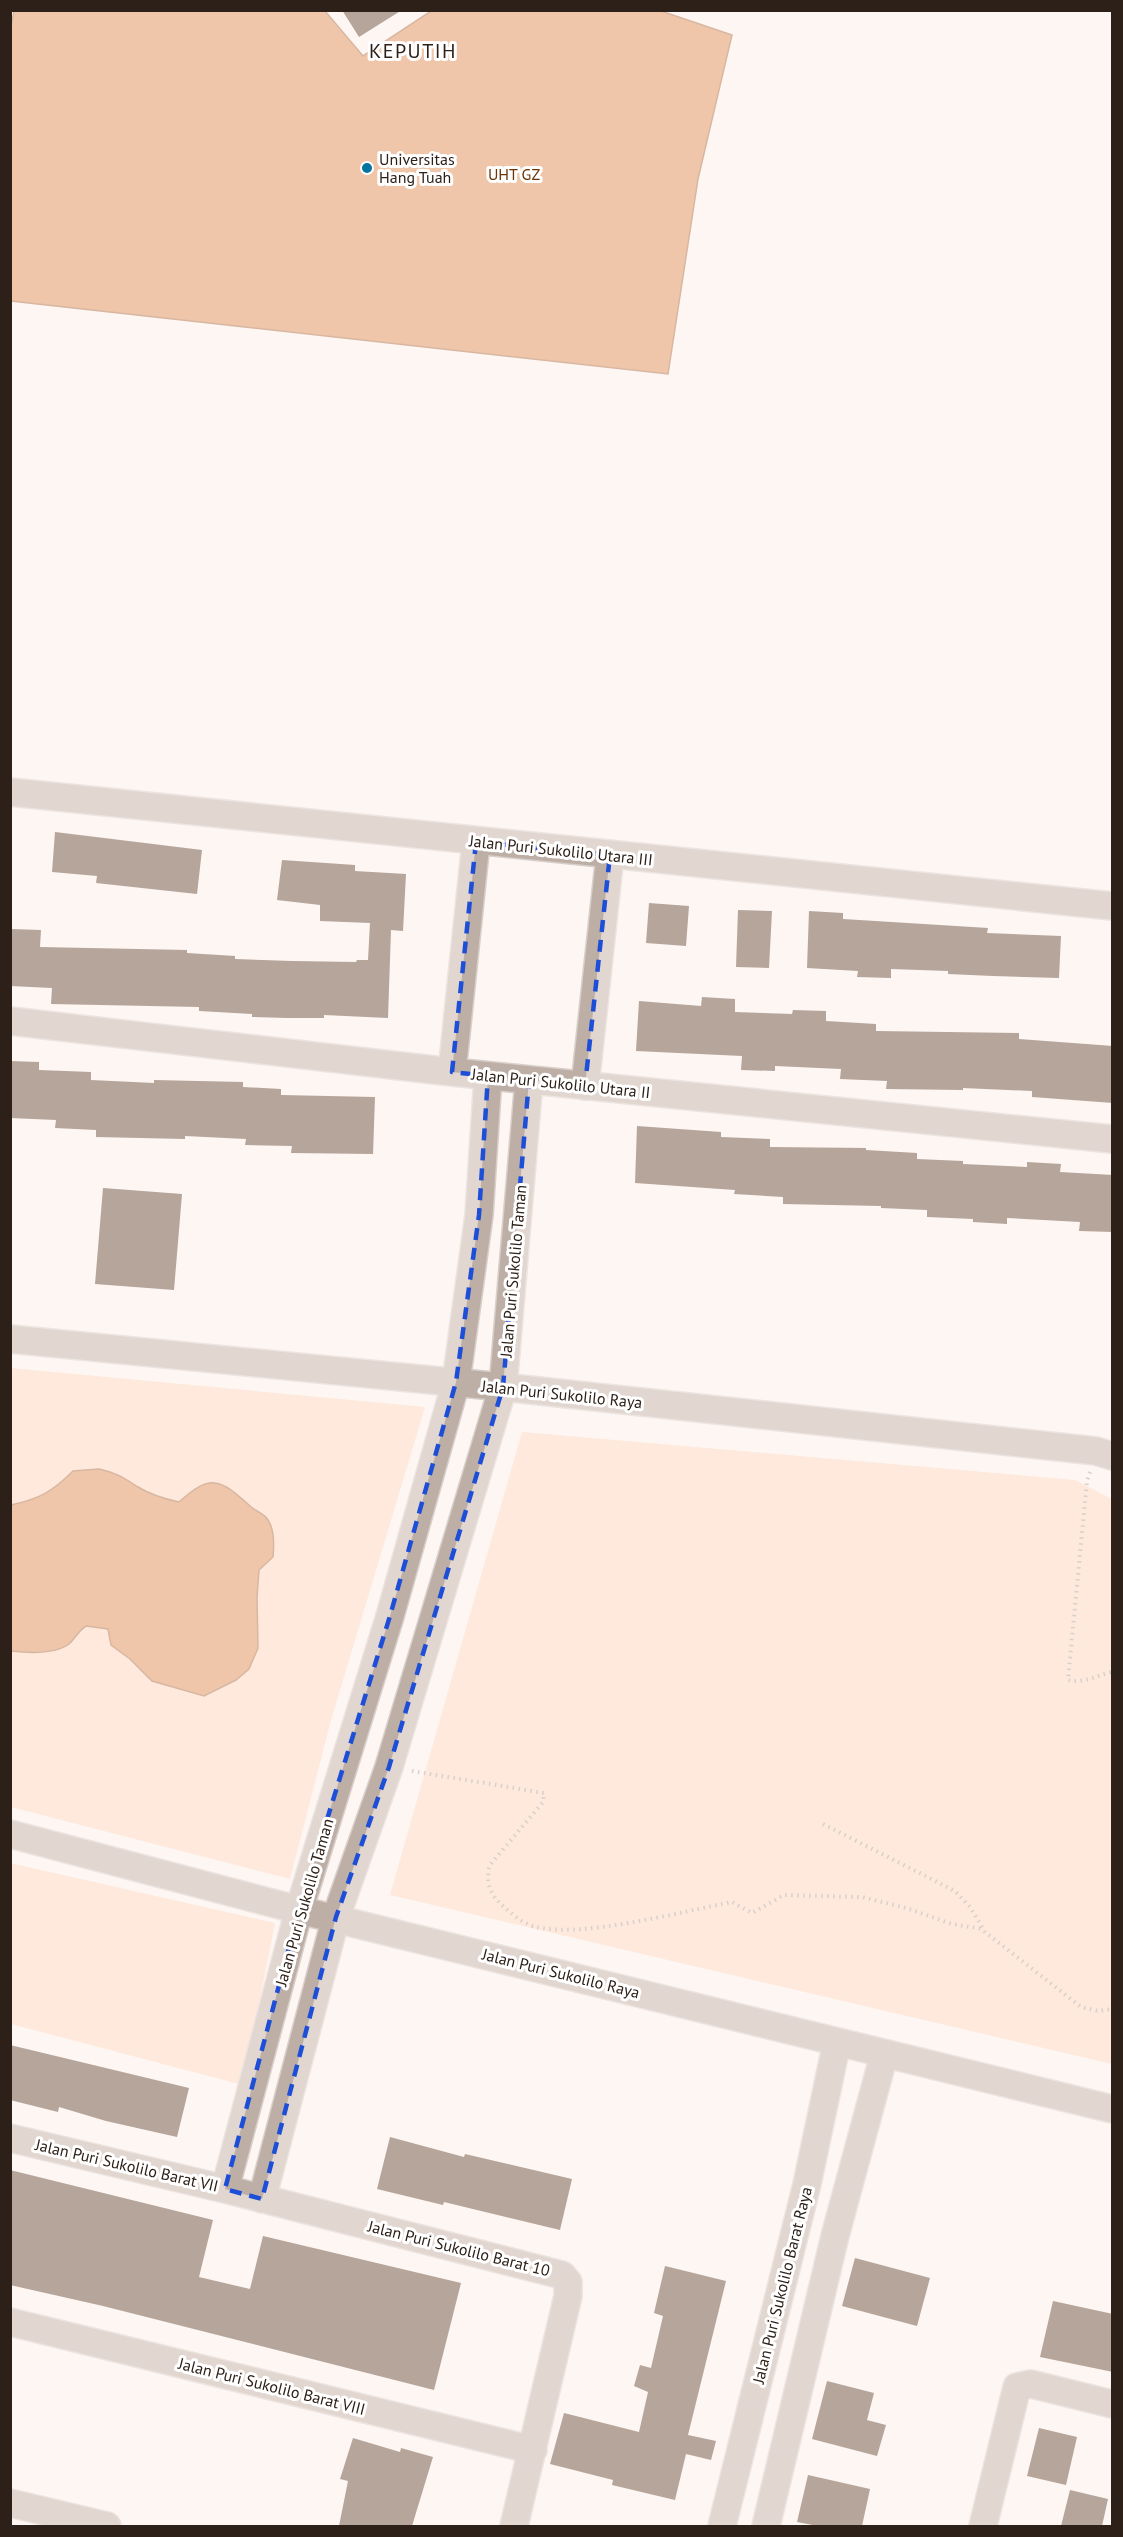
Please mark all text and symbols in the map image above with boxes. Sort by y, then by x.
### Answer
district label: KEPUTIH [369,38,457,64]
place label: Universitas Hang Tuah [379,149,455,187]
marker: Universitas Hang Tuah [360,161,374,175]
park label: UHT GZ [488,164,540,184]
street label: Jalan Puri Sukolilo Utara III [467,830,654,870]
street label: Jalan Puri Sukolilo Utara II [470,1064,651,1102]
street label: Jalan Puri Sukolilo Taman [495,1184,531,1359]
street label: Jalan Puri Sukolilo Raya [480,1376,643,1412]
street label: Jalan Puri Sukolilo Taman [270,1816,337,1989]
street label: Jalan Puri Sukolilo Raya [479,1944,642,2002]
street label: Jalan Puri Sukolilo Barat VII [33,2134,220,2196]
street label: Jalan Puri Sukolilo Barat Raya [748,2185,816,2386]
street label: Jalan Puri Sukolilo Barat 10 [365,2215,552,2280]
street label: Jalan Puri Sukolilo Barat VIII [176,2353,367,2419]

